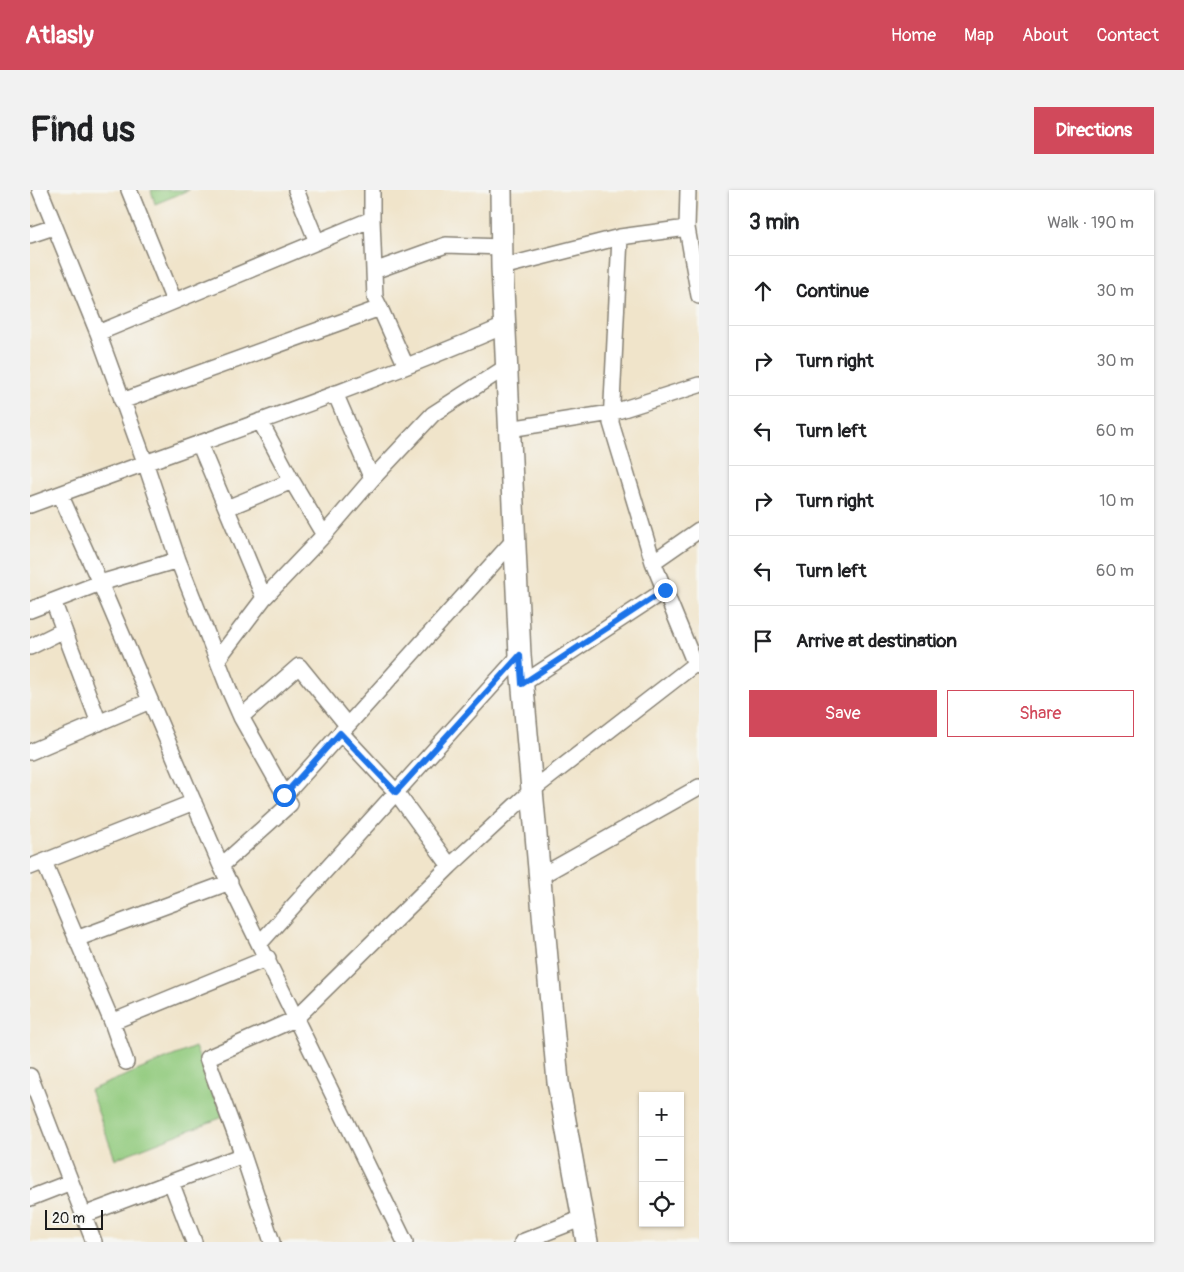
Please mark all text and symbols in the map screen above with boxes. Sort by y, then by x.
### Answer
text: Atlasly [25,21,94,50]
text: Home [891,24,936,47]
text: Map [964,24,994,47]
text: About [1022,24,1068,47]
text: Contact [1096,24,1159,47]
button: Directions [1034,107,1154,154]
text: Find us [30,108,135,152]
text: 3 min [749,209,799,236]
text: Walk · 190 m [1047,213,1134,233]
icon: ahead [749,277,777,305]
text: Continue [796,279,869,303]
text: 30 m [1096,281,1134,301]
icon: right [749,347,777,375]
text: Turn right [796,349,874,373]
text: 30 m [1096,351,1134,371]
icon: left [749,417,777,445]
text: Turn left [796,419,866,443]
text: 60 m [1096,421,1134,441]
icon: right [749,487,777,515]
text: Turn right [796,489,874,513]
text: 10 m [1099,491,1134,511]
icon: left [749,557,777,585]
text: Turn left [796,559,866,583]
text: 60 m [1096,561,1134,581]
route end [654,579,677,602]
icon: arrive [749,627,777,655]
text: Arrive at destination [796,629,957,653]
button: Save [749,690,937,737]
button: Share [947,690,1134,737]
route start [273,784,296,807]
map controls [639,1092,684,1227]
button: + [639,1092,684,1137]
button: − [639,1137,684,1182]
button: locate [639,1182,684,1227]
scale bar [45,1207,102,1230]
text: 20 m [52,1210,85,1227]

